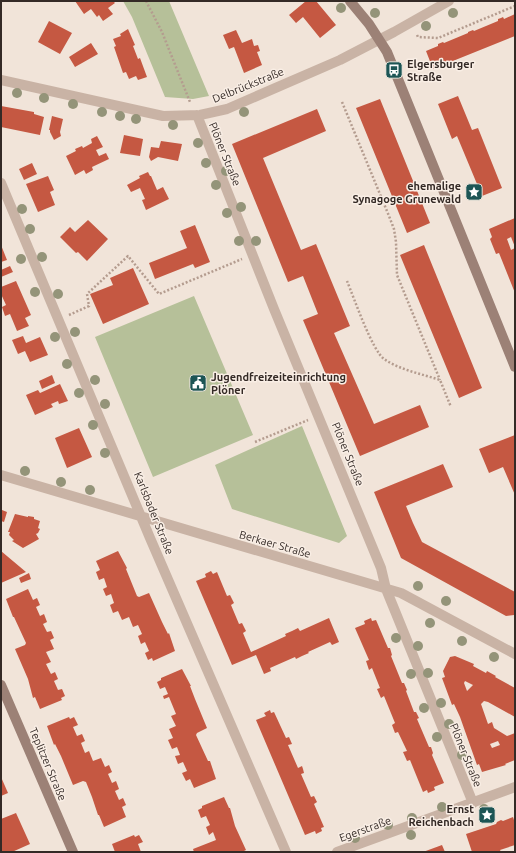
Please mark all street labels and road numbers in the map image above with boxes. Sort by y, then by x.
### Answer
street label: Delbrückstraße [211,65,285,105]
street label: Plöner Straße [207,120,243,188]
street label: Plöner Straße [330,420,366,488]
street label: Karlsbader Straße [132,470,176,556]
street label: Berkaer Straße [238,528,312,560]
street label: Plöner Straße [448,721,484,789]
street label: Teplitzer Straße [27,726,69,802]
street label: Egerstraße [337,814,393,844]

